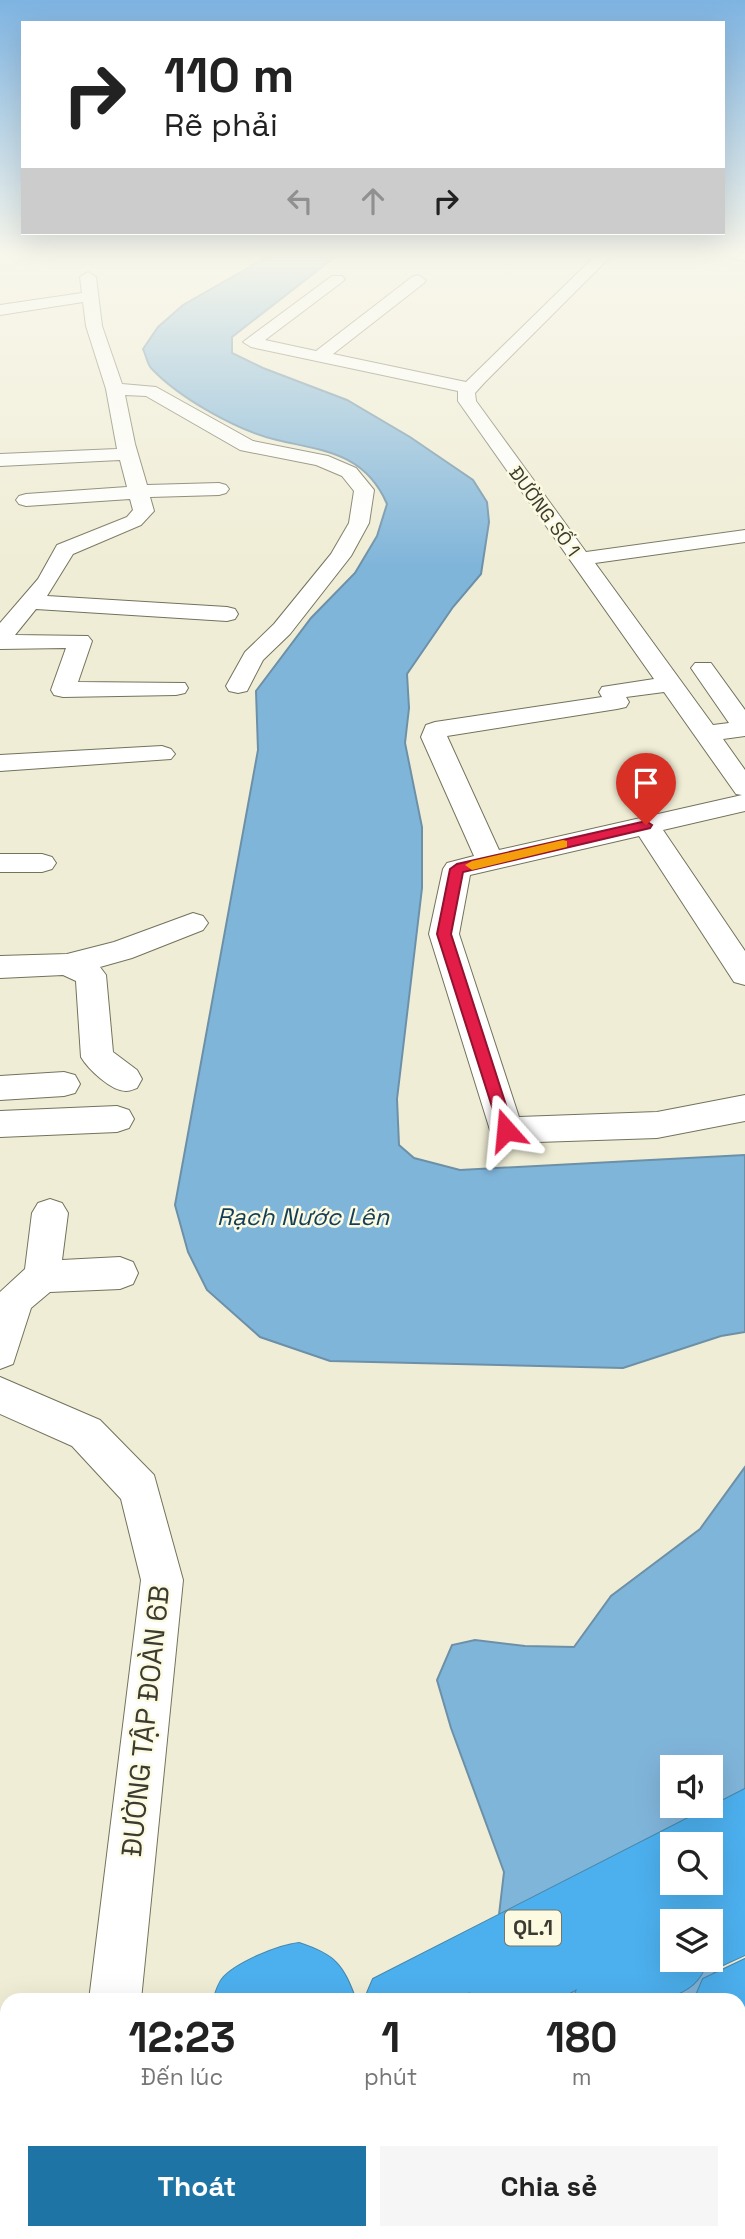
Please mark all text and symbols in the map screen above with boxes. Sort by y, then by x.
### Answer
text: 110 m [164,44,294,106]
icon: right [49,49,140,140]
text: Rẽ phải [164,105,278,145]
icon: left [281,182,319,220]
icon: ahead [354,182,392,220]
icon: right [427,182,465,220]
street label: ĐƯỜNG SỐ 1 [503,461,587,561]
pin [616,753,676,825]
icon: arrive [627,764,665,802]
position arrow [469,1093,543,1167]
water label: Rạch Nước Lên [217,1201,390,1232]
street label: ĐƯỜNG TẬP ĐOÀN 6B [113,1584,177,1858]
map controls [660,1755,723,1972]
button: sound [660,1755,723,1818]
button: search [660,1832,723,1895]
button: layers [660,1909,723,1972]
road number: QL.1 [505,1910,561,1946]
text: 12:23 [129,2011,236,2064]
text: 1 [381,2011,400,2064]
text: 180 [546,2011,617,2064]
text: Đến lúc [141,2062,223,2092]
text: phút [364,2062,417,2092]
text: m [572,2062,592,2092]
button: Thoát [28,2146,366,2226]
button: Chia sẻ [380,2146,718,2226]

